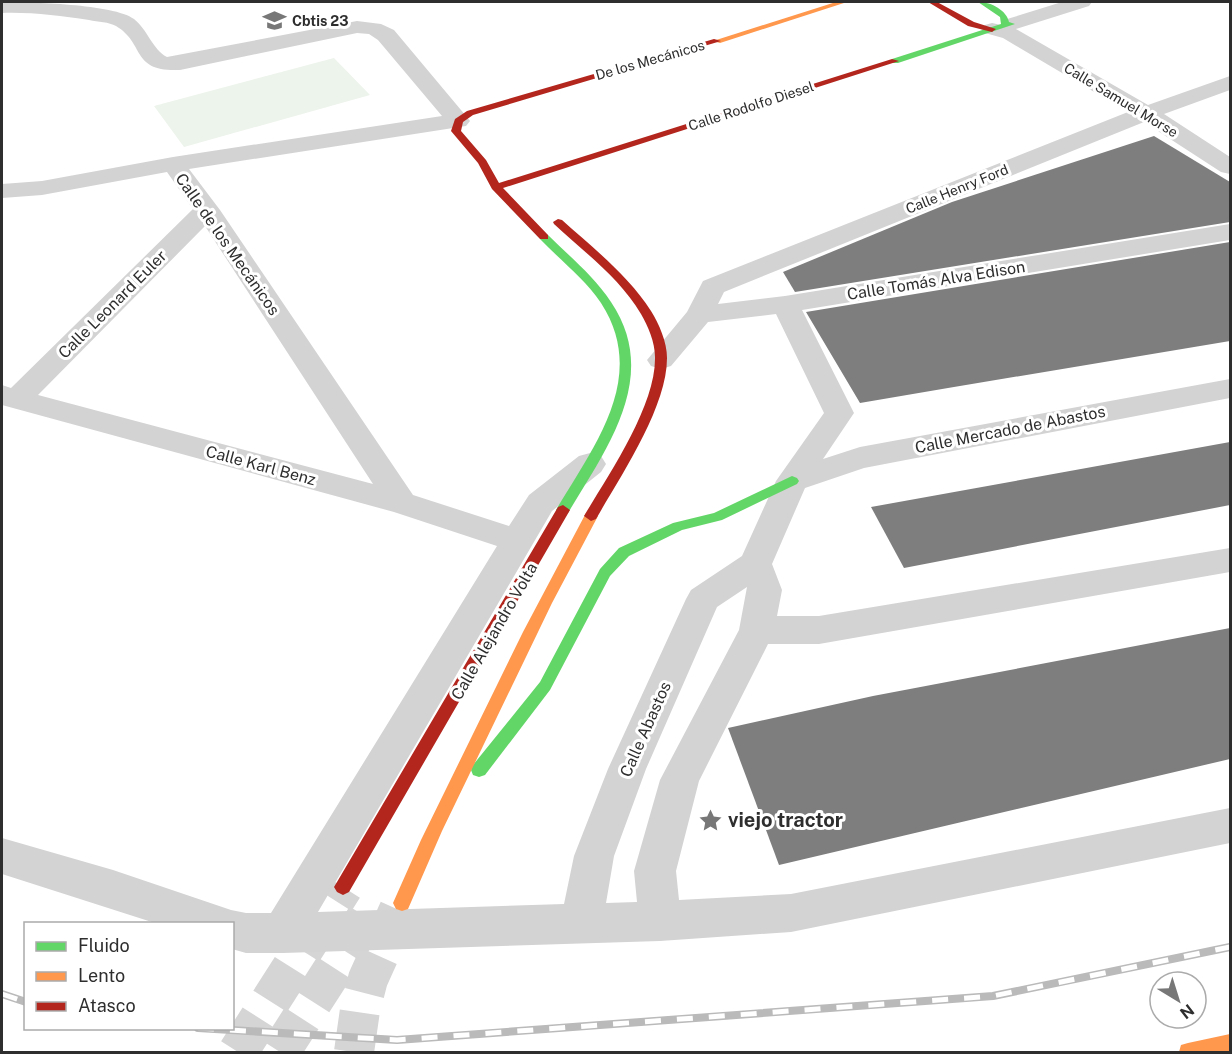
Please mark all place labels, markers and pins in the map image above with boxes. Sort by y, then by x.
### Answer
school or university icon: Cbtis 23 [261,8,287,34]
place label: Cbtis 23 [292,13,349,29]
place icon: viejo tractor [697,807,723,833]
place label: viejo tractor [728,808,843,832]

